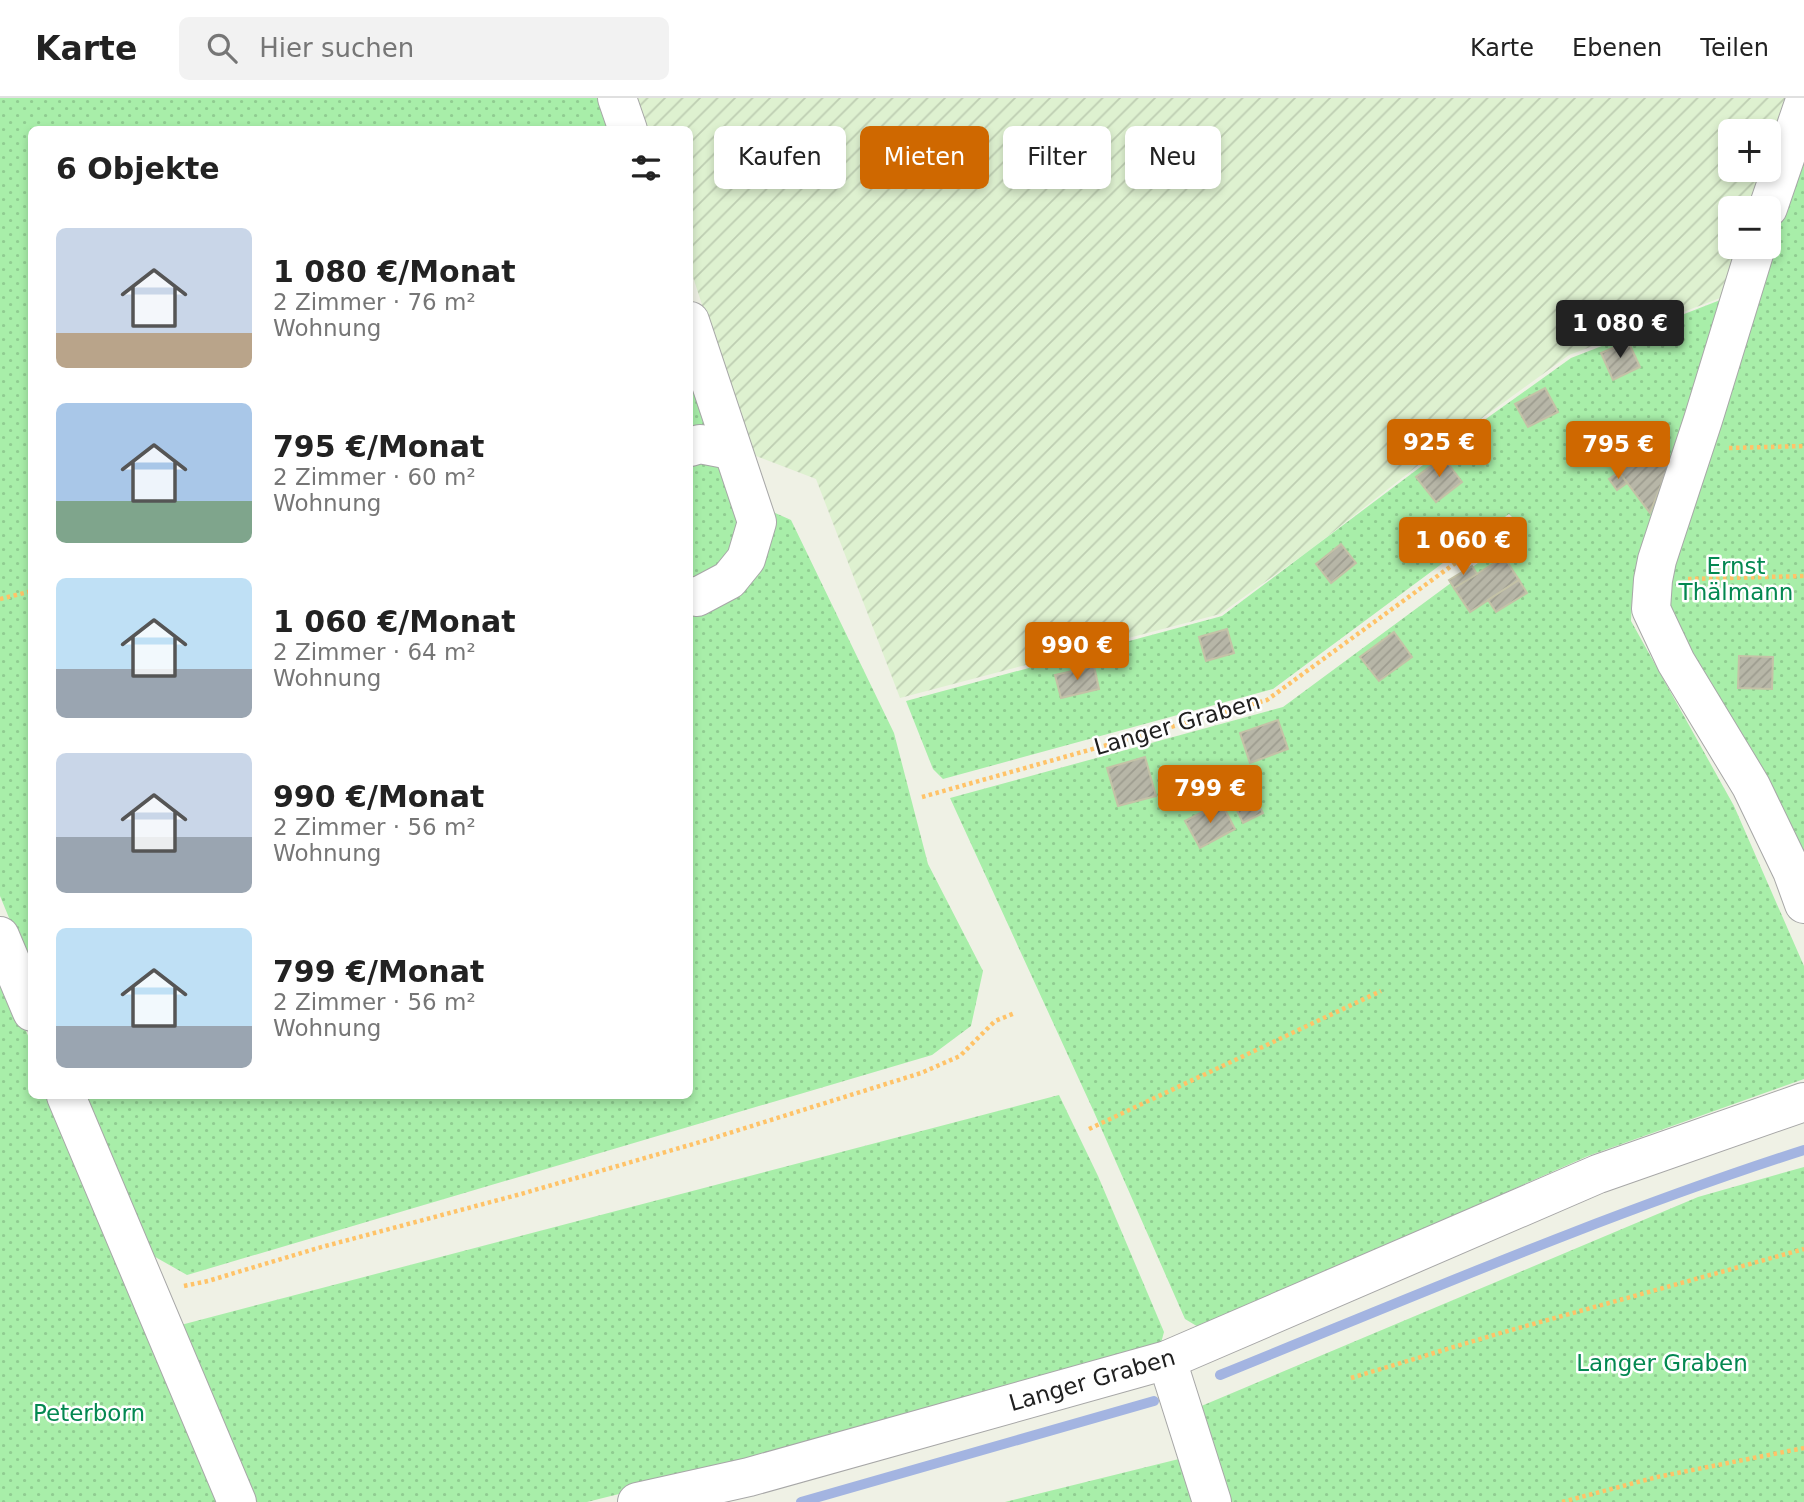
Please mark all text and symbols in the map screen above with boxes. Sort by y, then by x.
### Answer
search box [179,17,669,80]
text: Karte [35,29,137,68]
icon: search [203,29,241,67]
text: Hier suchen [259,33,414,63]
text: Karte [1470,34,1534,62]
text: Ebenen [1572,34,1662,62]
text: Teilen [1700,34,1769,62]
map controls [1718,119,1781,259]
button: + [1718,119,1781,182]
chip: Kaufen [714,126,846,189]
chip: Mieten [860,126,989,189]
chip: Filter [1003,126,1111,189]
chip: Neu [1125,126,1221,189]
icon: filters [627,149,665,187]
text: 6 Objekte [56,151,220,186]
button: − [1718,196,1781,259]
text: 1 080 €/Monat [273,254,516,289]
icon: home [112,256,196,340]
text: 2 Zimmer · 76 m² [273,289,476,315]
pin: 1 080 € [1555,300,1685,360]
text: 1 080 € [1572,310,1668,336]
text: Wohnung [273,315,381,341]
pin: 925 € [1390,420,1488,479]
pin: 795 € [1569,422,1667,481]
text: 795 €/Monat [273,429,484,464]
text: 925 € [1403,429,1475,455]
icon: home [112,431,196,515]
text: 795 € [1582,431,1654,457]
text: 2 Zimmer · 60 m² [273,464,476,490]
text: Wohnung [273,490,381,516]
pin: 1 060 € [1398,518,1528,577]
text: 1 060 € [1415,527,1511,553]
park label: Ernst Thälmann [1678,553,1793,605]
text: 1 060 €/Monat [273,604,516,639]
icon: home [112,606,196,690]
pin: 990 € [1028,622,1126,682]
text: 990 € [1041,632,1113,658]
text: 2 Zimmer · 64 m² [273,639,476,665]
text: Wohnung [273,665,381,691]
street label: Langer Graben [1091,688,1263,760]
pin: 799 € [1161,766,1259,825]
text: 799 € [1174,775,1246,801]
text: 990 €/Monat [273,779,484,814]
icon: home [112,781,196,865]
text: 2 Zimmer · 56 m² [273,814,476,840]
text: Wohnung [273,840,381,866]
text: 799 €/Monat [273,954,484,989]
icon: home [112,956,196,1040]
text: 2 Zimmer · 56 m² [273,989,476,1015]
text: Wohnung [273,1015,381,1041]
street label: Langer Graben [1006,1344,1178,1416]
park label: Langer Graben [1576,1350,1748,1376]
park label: Peterborn [33,1400,145,1426]

